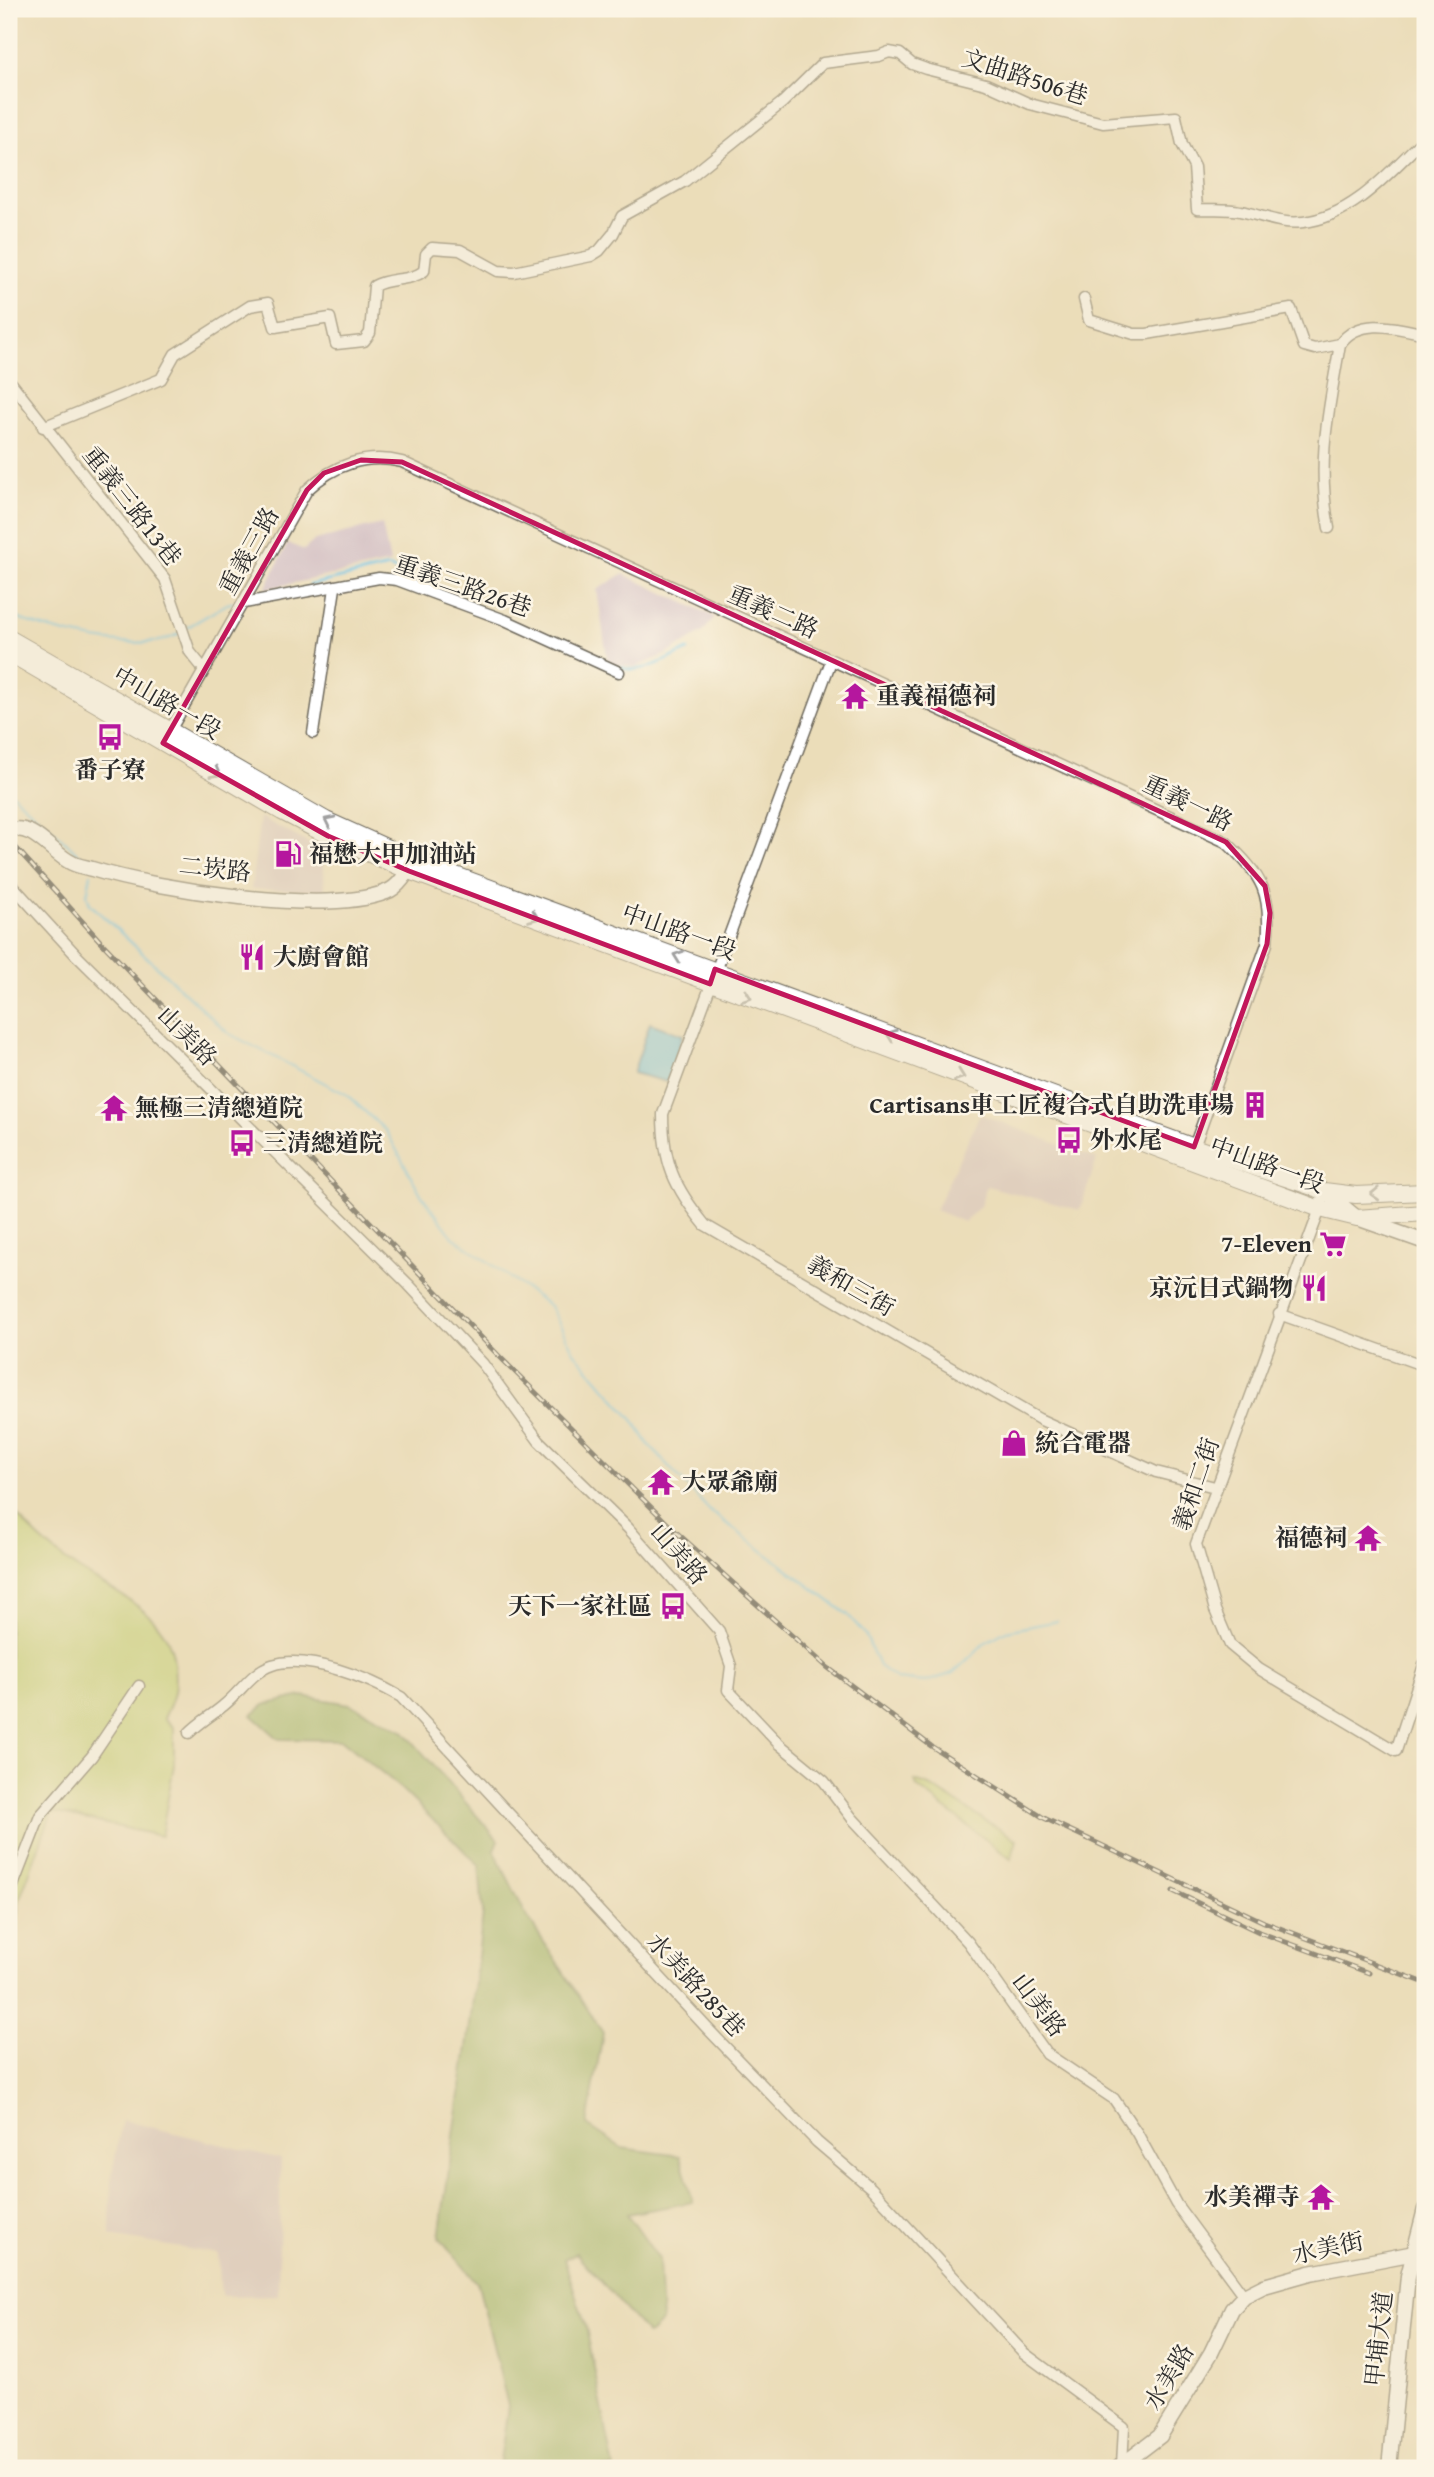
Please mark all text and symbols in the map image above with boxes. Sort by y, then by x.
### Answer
street label: 文曲路506巷 [958,40,1093,113]
street label: 重義三路13巷 [75,439,190,573]
street label: 重義三路 [210,500,287,601]
street label: 重義三路26巷 [390,546,537,625]
street label: 重義二路 [722,576,824,647]
street label: 中山路一段 [107,657,228,748]
place label: 重義福德祠 [876,678,996,713]
temple icon: 重義福德祠 [840,681,870,711]
bus stop icon: 番子寮 [95,722,125,752]
place label: 番子寮 [74,752,146,787]
one-way arrow [208,765,221,778]
street label: 重義一路 [1137,766,1239,839]
one-way arrow [324,815,336,829]
place label: 福懋大甲加油站 [309,836,477,871]
fuel station icon: 福懋大甲加油站 [273,839,303,869]
street label: 二崁路 [177,847,253,890]
street label: 中山路一段 [617,895,742,968]
one-way arrow [527,909,539,923]
place label: 大廚會館 [273,939,369,974]
restaurant icon: 大廚會館 [237,942,267,972]
one-way arrow [672,950,684,964]
one-way arrow [741,989,753,1003]
street label: 山美路 [150,998,225,1073]
one-way arrow [885,1030,897,1044]
one-way arrow [954,1068,966,1082]
place label: Cartisans車工匠複合式自助洗車場 [869,1087,1234,1122]
place label: 無極三清總道院 [135,1090,303,1125]
building icon: Cartisans車工匠複合式自助洗車場 [1240,1090,1270,1120]
temple icon: 無極三清總道院 [99,1093,129,1123]
place label: 外水尾 [1090,1122,1162,1157]
place label: 三清總道院 [263,1125,383,1160]
bus stop icon: 外水尾 [1054,1125,1084,1155]
bus stop icon: 三清總道院 [227,1128,257,1158]
street label: 中山路一段 [1205,1128,1330,1201]
one-way arrow [1369,1186,1380,1201]
place label: 7-Eleven [1221,1226,1312,1261]
supermarket icon: 7-Eleven [1318,1229,1348,1259]
street label: 義和三街 [801,1246,902,1325]
place label: 京沅日式鍋物 [1149,1270,1293,1305]
restaurant icon: 京沅日式鍋物 [1299,1273,1329,1303]
place label: 統合電器 [1035,1425,1131,1460]
shop icon: 統合電器 [999,1428,1029,1458]
street label: 義和二街 [1163,1433,1228,1535]
place label: 大眾爺廟 [682,1464,778,1499]
temple icon: 大眾爺廟 [646,1467,676,1497]
street label: 山美路 [643,1515,716,1592]
place label: 福德祠 [1275,1520,1347,1555]
temple icon: 福德祠 [1353,1523,1383,1553]
place label: 天下一家社區 [508,1588,652,1623]
bus stop icon: 天下一家社區 [658,1591,688,1621]
street label: 水美路285巷 [639,1925,754,2044]
street label: 山美路 [1004,1965,1075,2044]
place label: 水美禪寺 [1204,2179,1300,2214]
temple icon: 水美禪寺 [1306,2182,1336,2212]
street label: 水美街 [1289,2223,1367,2272]
street label: 甲埔大道 [1356,2289,1401,2389]
street label: 水美路 [1135,2337,1202,2417]

